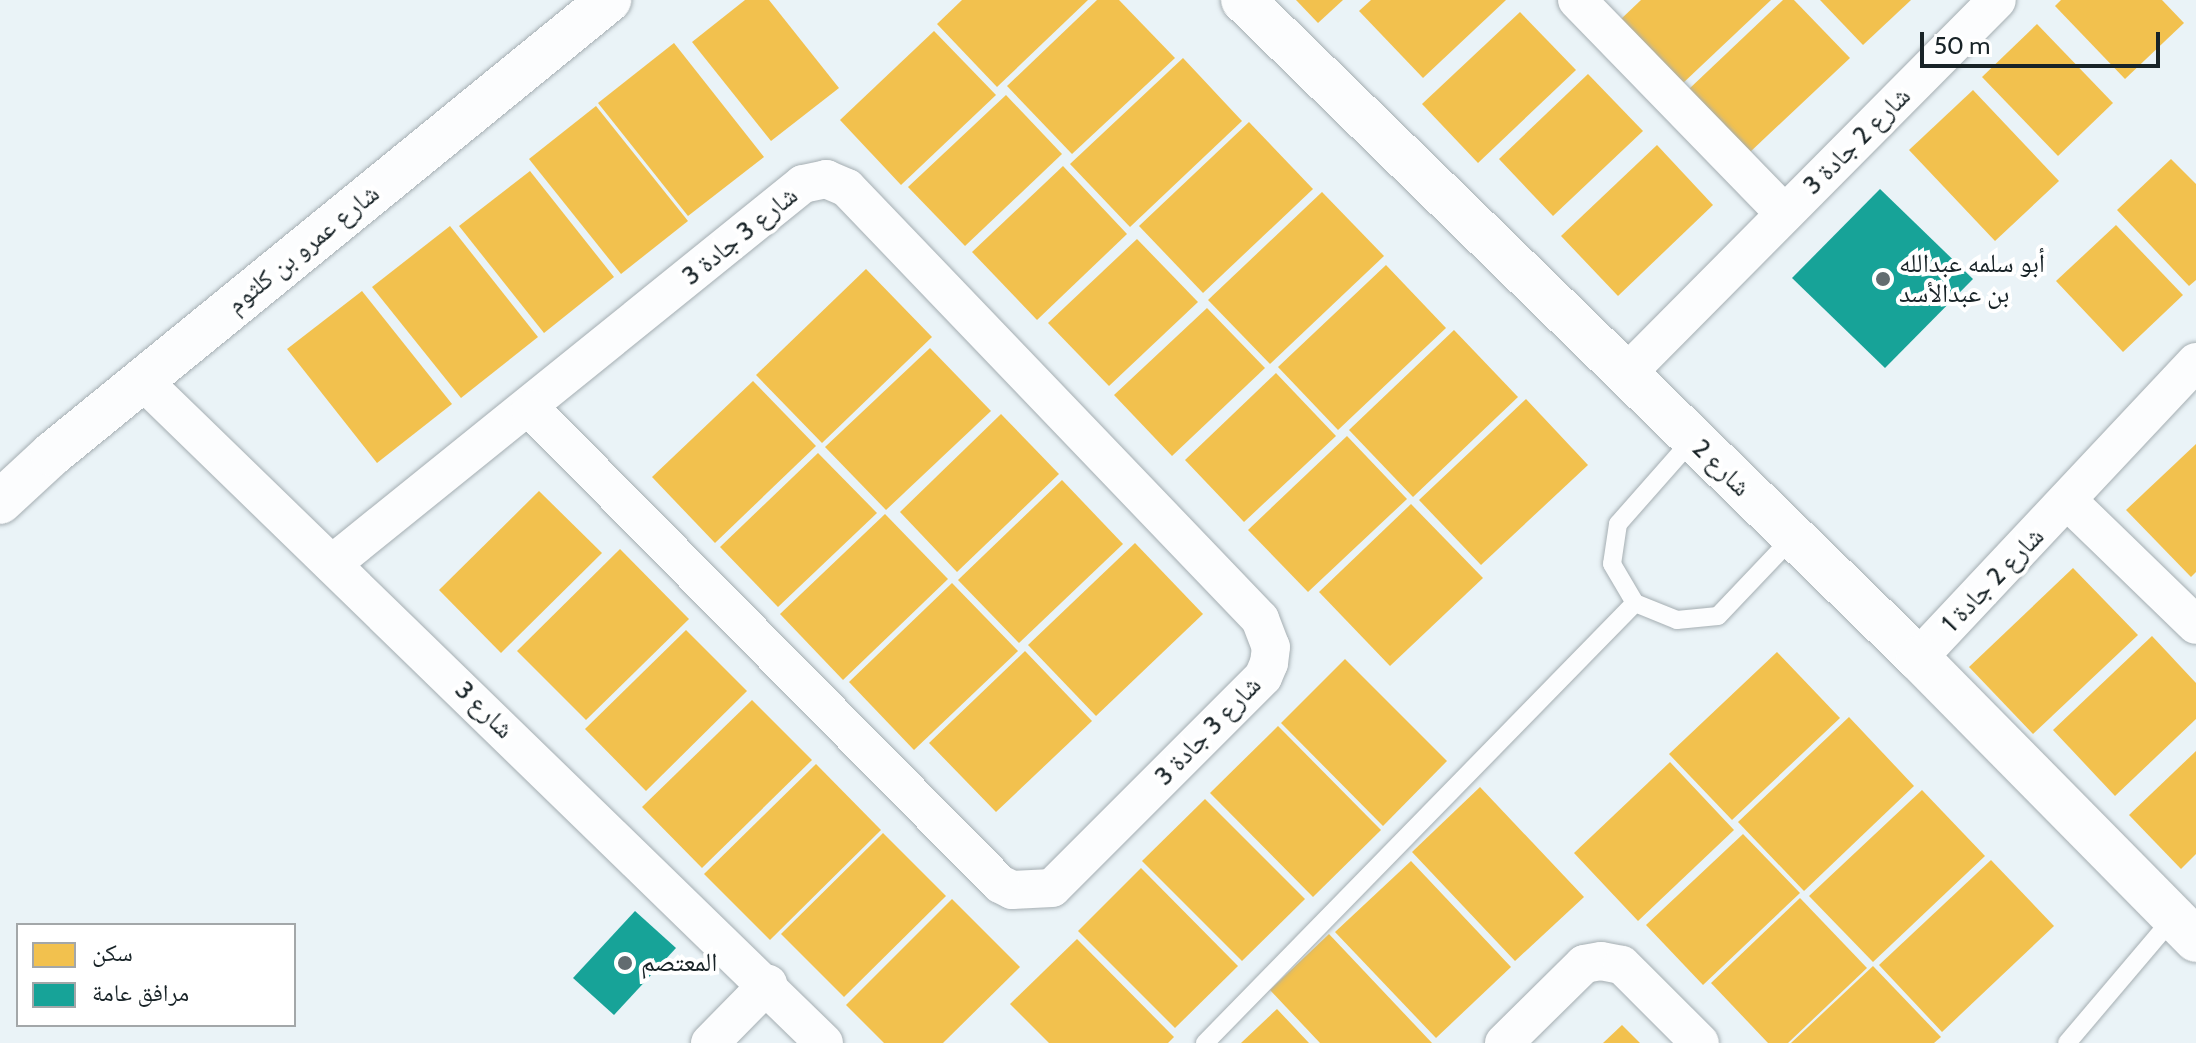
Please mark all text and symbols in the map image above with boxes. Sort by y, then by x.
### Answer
scale bar [1924,16,2164,66]
text: 50 m [1934,31,1990,60]
street label: شارع 2 جادة 3 [1797,81,1917,201]
street label: شارع عمرو بن كلثوم [220,178,386,320]
street label: شارع 3 جادة 3 [676,180,804,292]
place label: أبو سلمه عبدالله بن عبدالأسد [1899,248,2045,310]
marker: أبو سلمه عبدالله بن عبدالأسد [1874,270,1892,288]
street label: شارع 2 [1685,433,1757,503]
street label: شارع 2 جادة 1 [1935,521,2051,639]
street label: شارع 3 جادة 3 [1148,670,1268,792]
street label: شارع 3 [448,675,520,745]
legend [16,923,296,1027]
text: سكن [92,938,133,967]
place label: المعتصم [641,947,718,979]
marker: المعتصم [616,954,634,972]
text: مرافق عامة [92,978,189,1007]

